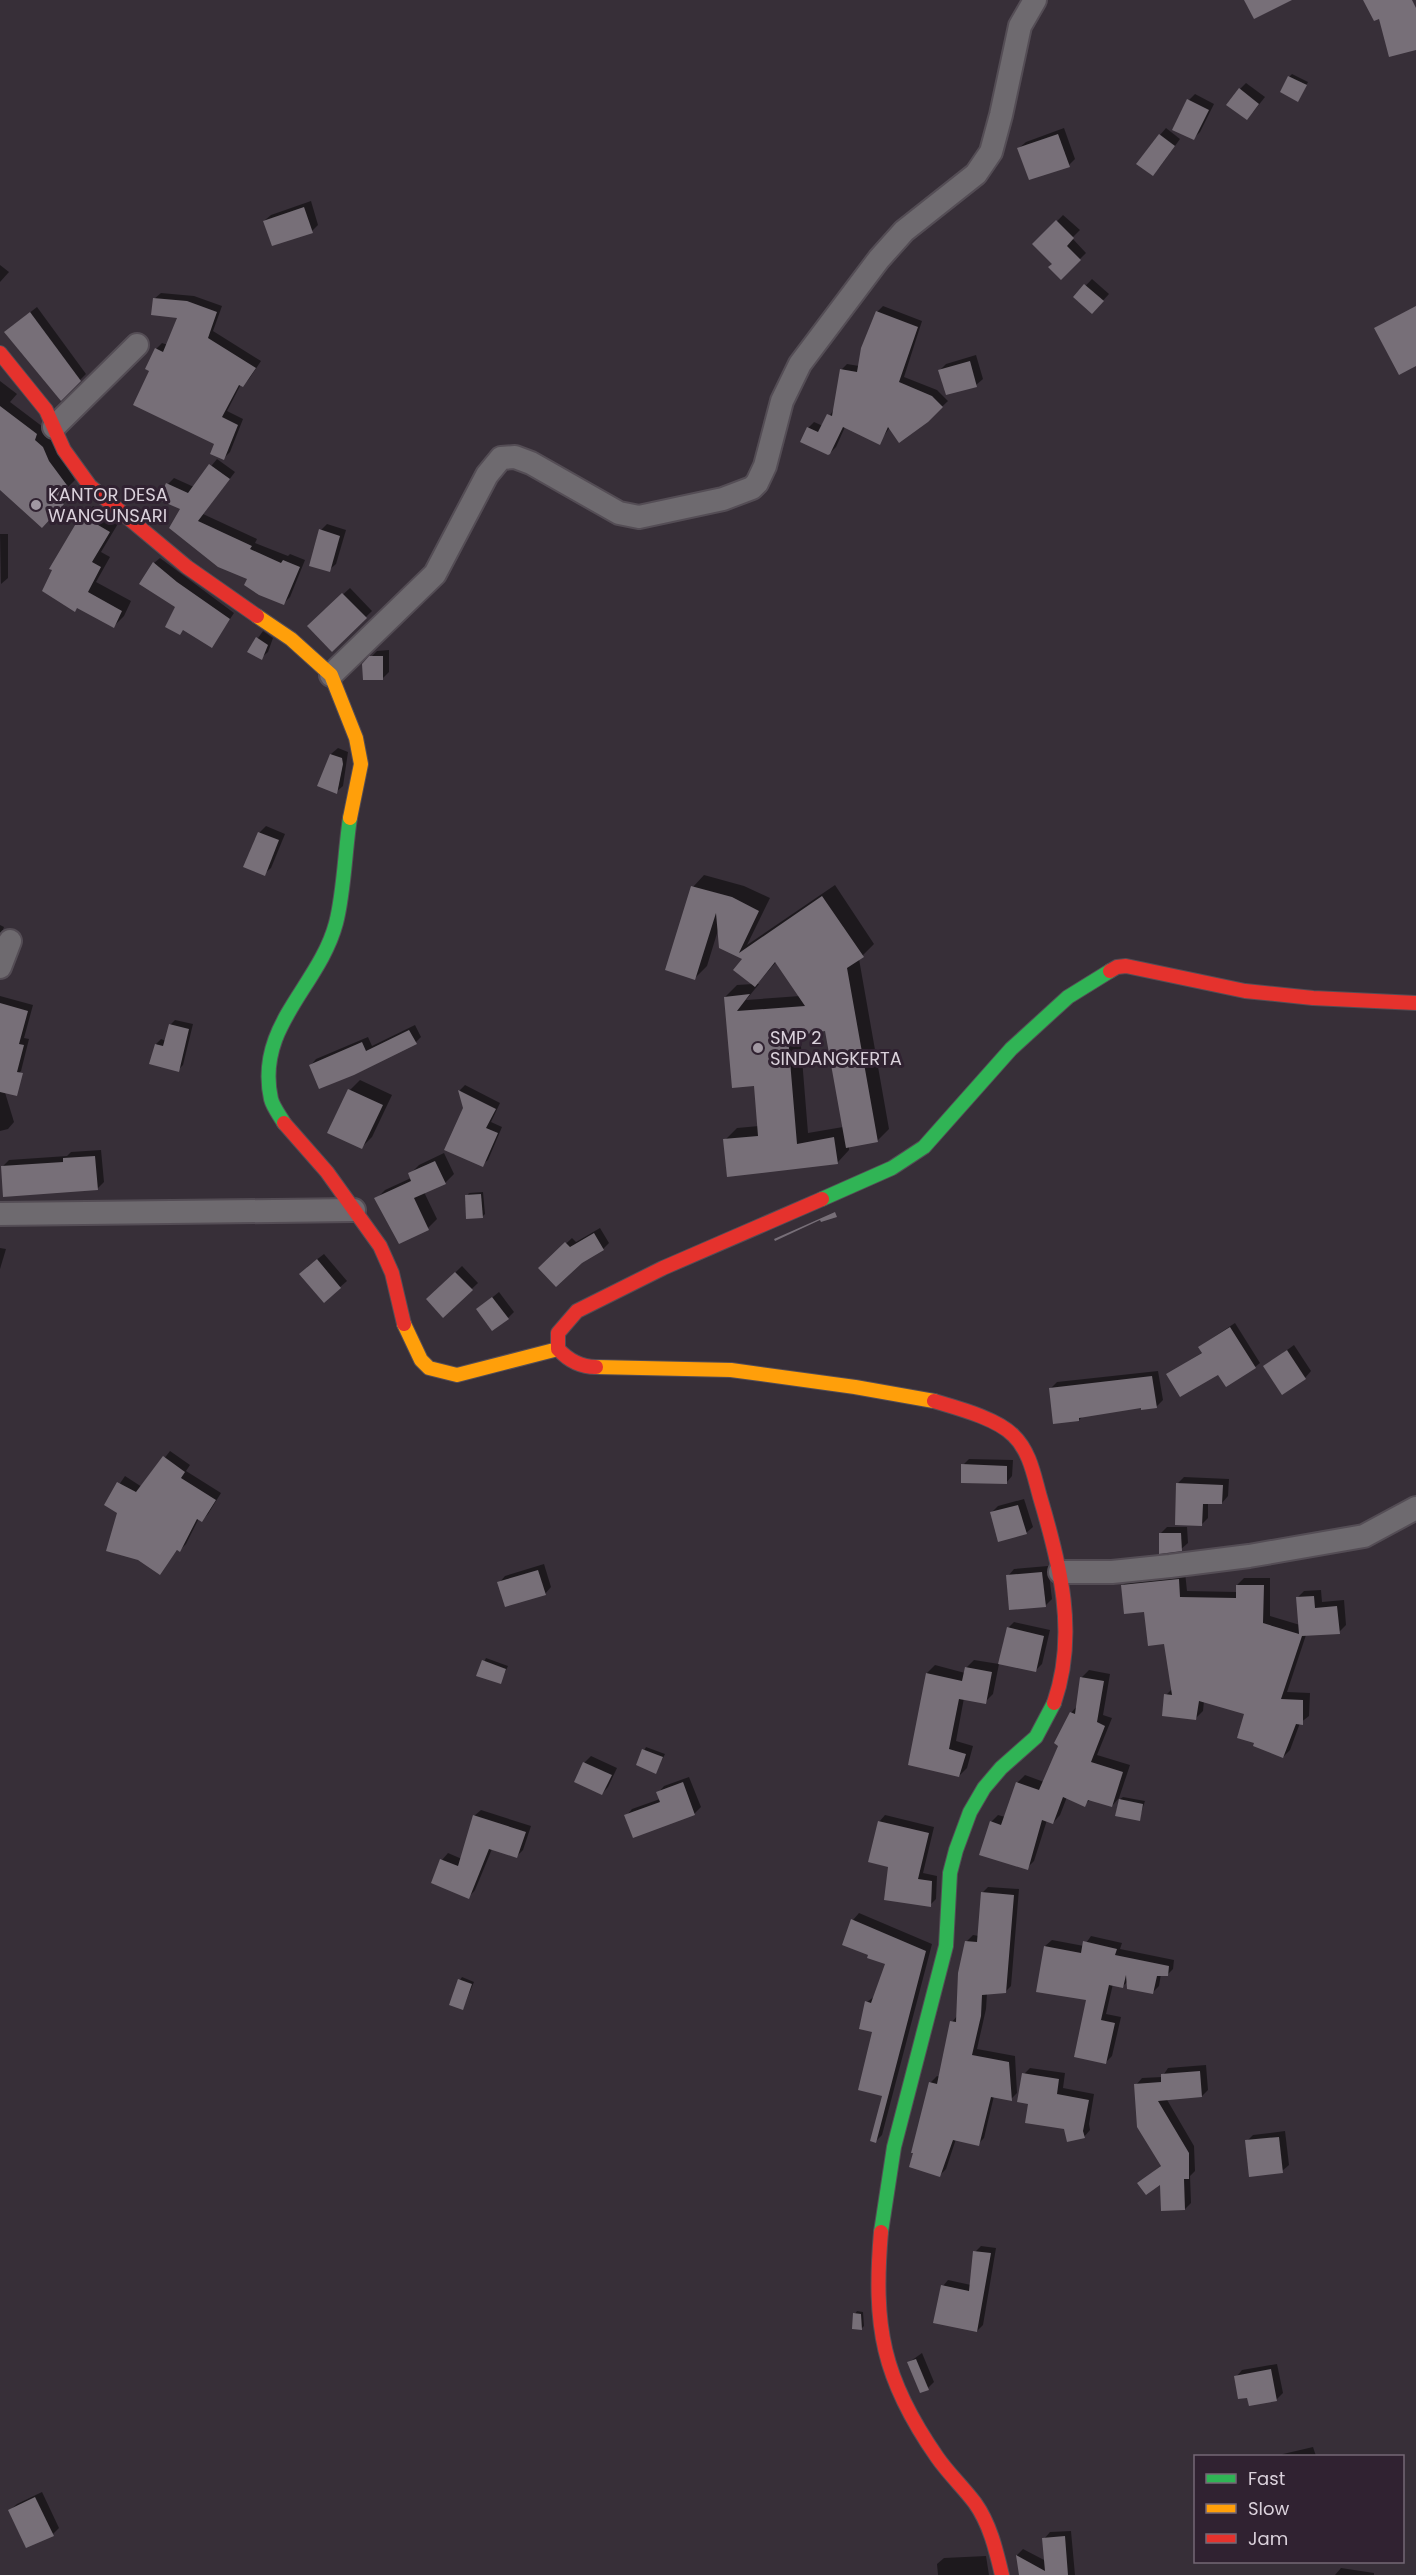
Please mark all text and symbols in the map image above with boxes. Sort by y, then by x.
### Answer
place label: KANTOR DESA WANGUNSARI [48,482,168,528]
marker: KANTOR DESA WANGUNSARI [29,498,43,512]
place label: SMP 2 SINDANGKERTA [770,1025,902,1071]
marker: SMP 2 SINDANGKERTA [751,1041,765,1055]
legend [1194,2455,1404,2563]
text: Fast [1248,2466,1285,2491]
text: Slow [1248,2496,1290,2521]
text: Jam [1248,2526,1288,2551]

